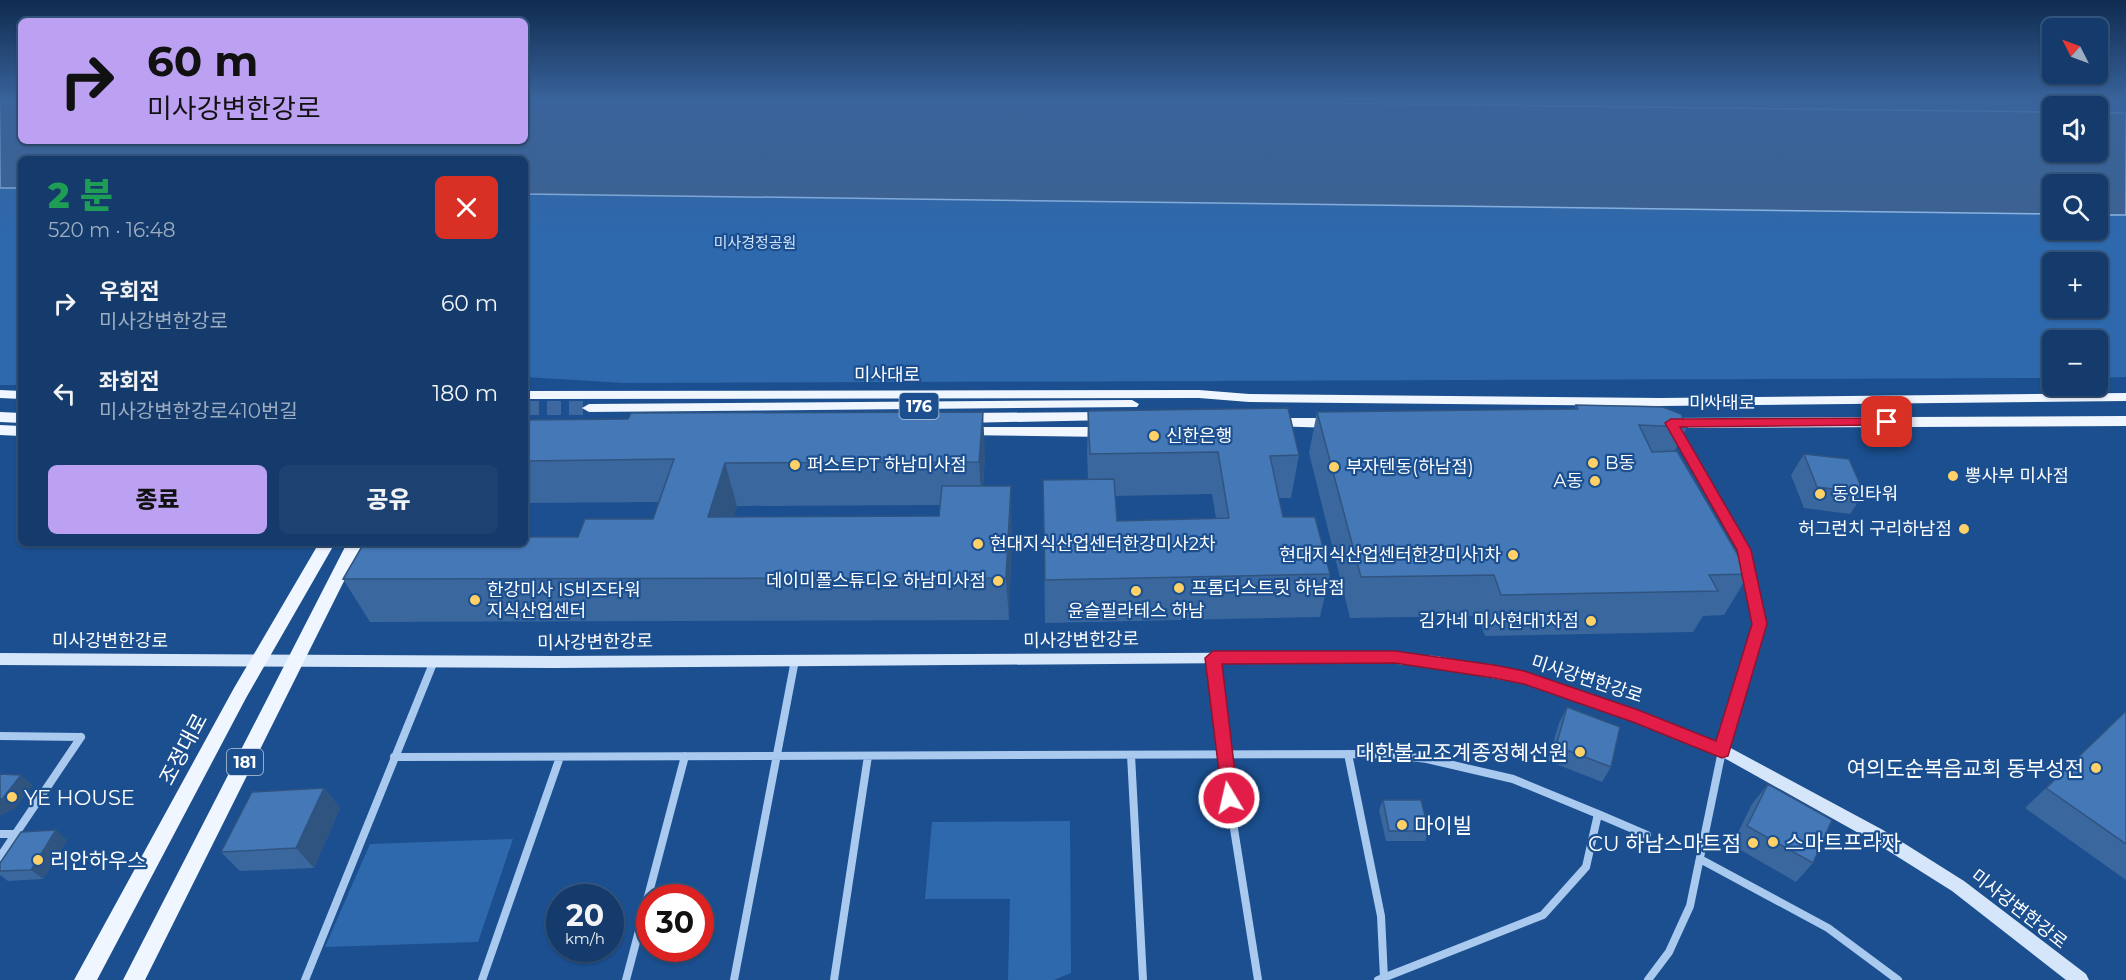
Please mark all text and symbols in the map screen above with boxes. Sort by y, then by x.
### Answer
north arrow [2042,18,2108,84]
map controls [2042,18,2108,396]
text: 60 m [147,35,258,87]
icon: right [48,42,126,120]
text: 미사강변한강로 [147,92,321,125]
button: sound [2042,96,2108,162]
text: 2 분 [48,173,113,217]
button: search [2042,174,2108,240]
button: close [435,176,498,239]
text: 520 m · 16:48 [48,218,176,242]
park label: 미사경정공원 [714,233,796,252]
button: + [2042,252,2108,318]
text: 우회전 [99,278,160,305]
icon: right [48,287,81,320]
text: 60 m [441,290,498,317]
text: 미사강변한강로 [99,309,228,333]
button: − [2042,330,2108,396]
street label: 미사대로 [854,364,920,386]
text: 좌회전 [99,368,160,395]
icon: left [48,377,81,410]
text: 180 m [432,380,498,407]
street label: 미사대로 [1689,392,1755,414]
road number: 176 [900,393,938,419]
pin [1861,396,1912,447]
text: 미사강변한강로410번길 [99,399,298,423]
icon: arrive [1870,405,1903,438]
place label: 신한은행 [1166,425,1232,447]
marker: 신한은행 [1147,429,1161,443]
place label: B동 [1605,452,1635,474]
place label: 퍼스트PT 하남미사점 [807,454,967,476]
place label: 부자텐동(하남점) [1346,456,1474,478]
marker: B동 [1586,456,1600,470]
marker: 퍼스트PT 하남미사점 [788,458,802,472]
marker: 부자텐동(하남점) [1327,460,1341,474]
button: 종료 [48,465,267,534]
button: 공유 [279,465,498,534]
place label: 뽕사부 미사점 [1965,465,2069,487]
marker: 뽕사부 미사점 [1946,469,1960,483]
place label: A동 [1554,470,1583,492]
marker: A동 [1588,474,1602,488]
place label: 동인타워 [1832,483,1898,505]
marker: 동인타워 [1813,487,1827,501]
place label: 허그런치 구리하남점 [1798,518,1952,540]
marker: 허그런치 구리하남점 [1957,522,1971,536]
place label: 현대지식산업센터한강미사2차 [990,533,1216,555]
marker: 현대지식산업센터한강미사2차 [971,537,985,551]
place label: 현대지식산업센터한강미사1차 [1279,544,1501,566]
marker: 현대지식산업센터한강미사1차 [1506,548,1520,562]
place label: 데이미폴스튜디오 하남미사점 [766,570,986,592]
marker: 데이미폴스튜디오 하남미사점 [991,574,1005,588]
place label: 프롬더스트릿 하남점 [1191,577,1345,599]
place label: 한강미사 IS비즈타워 지식산업센터 [487,579,641,622]
marker: 프롬더스트릿 하남점 [1172,581,1186,595]
marker: 윤슬필라테스 하남 [1129,584,1143,598]
marker: 한강미사 IS비즈타워 지식산업센터 [468,593,482,607]
place label: 윤슬필라테스 하남 [1067,600,1205,622]
place label: 김가네 미사현대1차점 [1419,610,1579,632]
marker: 김가네 미사현대1차점 [1584,614,1598,628]
street label: 미사강변한강로 [1023,628,1139,652]
street label: 미사강변한강로 [52,630,168,652]
street label: 미사강변한강로 [537,630,653,654]
street label: 미사강변한강로 [1528,651,1646,707]
street label: 조정대로 [154,709,212,789]
place label: 대한불교조계종정혜선원 [1355,740,1568,765]
marker: 대한불교조계종정혜선원 [1573,745,1587,759]
road number: 181 [227,749,263,775]
place label: 여의도순복음교회 동부성전 [1847,756,2084,781]
marker: 여의도순복음교회 동부성전 [2089,761,2103,775]
position arrow [1197,766,1261,830]
place label: YE HOUSE [24,785,135,810]
marker: YE HOUSE [5,790,19,804]
place label: 마이빌 [1414,813,1472,838]
marker: 마이빌 [1395,818,1409,832]
place label: 스마트프라자 [1785,830,1901,855]
place label: CU 하남스마트점 [1588,831,1741,856]
marker: 스마트프라자 [1766,835,1780,849]
marker: CU 하남스마트점 [1746,836,1760,850]
place label: 리안하우스 [50,848,147,873]
marker: 리안하우스 [31,853,45,867]
street label: 미사강변한강로 [1967,865,2071,953]
speed limit sign: 30 [636,884,714,962]
text: 20 [566,897,604,934]
text: km/h [565,929,605,948]

